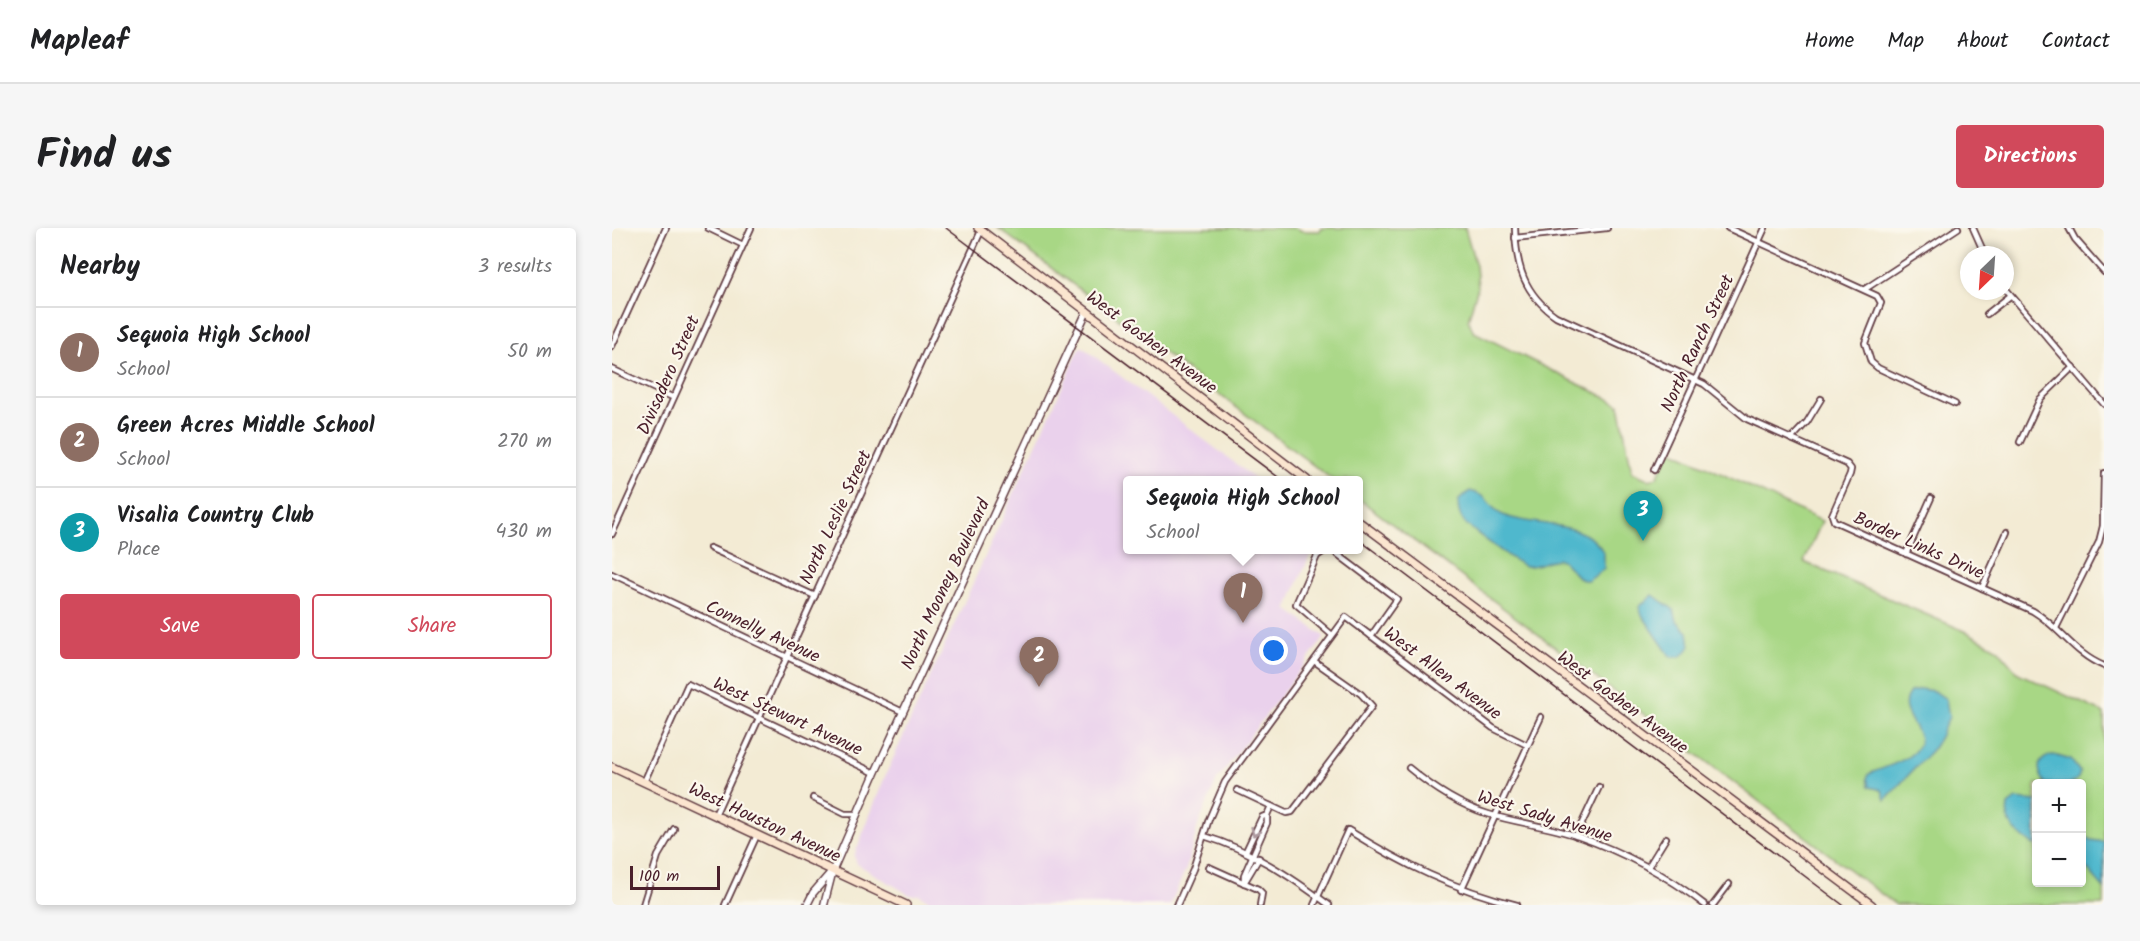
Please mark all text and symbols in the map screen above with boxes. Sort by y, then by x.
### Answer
text: Mapleaf [30,19,128,64]
text: Home [1805,25,1854,58]
text: Map [1887,25,1924,58]
text: About [1957,25,2008,58]
text: Contact [2041,25,2110,58]
text: Find us [36,123,172,190]
button: Directions [1956,125,2104,188]
text: Nearby [60,246,140,288]
north arrow [1960,246,2014,300]
text: 3 results [478,251,552,283]
street label: North Ranch Street [1654,269,1743,417]
street label: West Goshen Avenue [1079,284,1223,402]
street label: Divisadero Street [630,310,709,440]
text: Sequoia High School [117,319,310,354]
text: 1 [76,336,83,368]
text: 50 m [507,336,552,368]
text: School [117,354,170,386]
text: Green Acres Middle School [117,409,375,444]
text: 2 [74,426,85,458]
text: 270 m [497,426,552,458]
text: School [117,444,170,476]
street label: North Leslie Street [792,445,881,590]
popup [1123,476,1363,554]
text: Sequoia High School [1146,482,1340,517]
pin: 3 [1624,492,1662,541]
street label: North Mooney Boulevard [894,493,999,675]
text: Visalia Country Club [117,499,314,534]
street label: Border Links Drive [1848,505,1988,588]
text: 3 [74,516,85,548]
text: 430 m [496,516,552,548]
text: School [1146,517,1200,549]
text: Place [117,534,160,566]
pin: 1 [1224,574,1262,623]
street label: Connelly Avenue [700,593,825,672]
button: Save [60,594,300,659]
button: Share [312,594,552,659]
street label: West Allen Avenue [1377,620,1507,728]
your location [1259,636,1288,665]
pin: 2 [1020,638,1058,687]
street label: West Goshen Avenue [1550,644,1694,762]
street label: West Stewart Avenue [708,670,867,765]
street label: West Houston Avenue [683,775,845,871]
map controls [2032,779,2086,887]
button: + [2032,779,2086,833]
street label: West Sady Avenue [1474,783,1616,852]
one-way arrow [1251,826,1262,836]
button: − [2032,833,2086,887]
scale bar [630,863,720,890]
text: 100 m [639,864,679,889]

